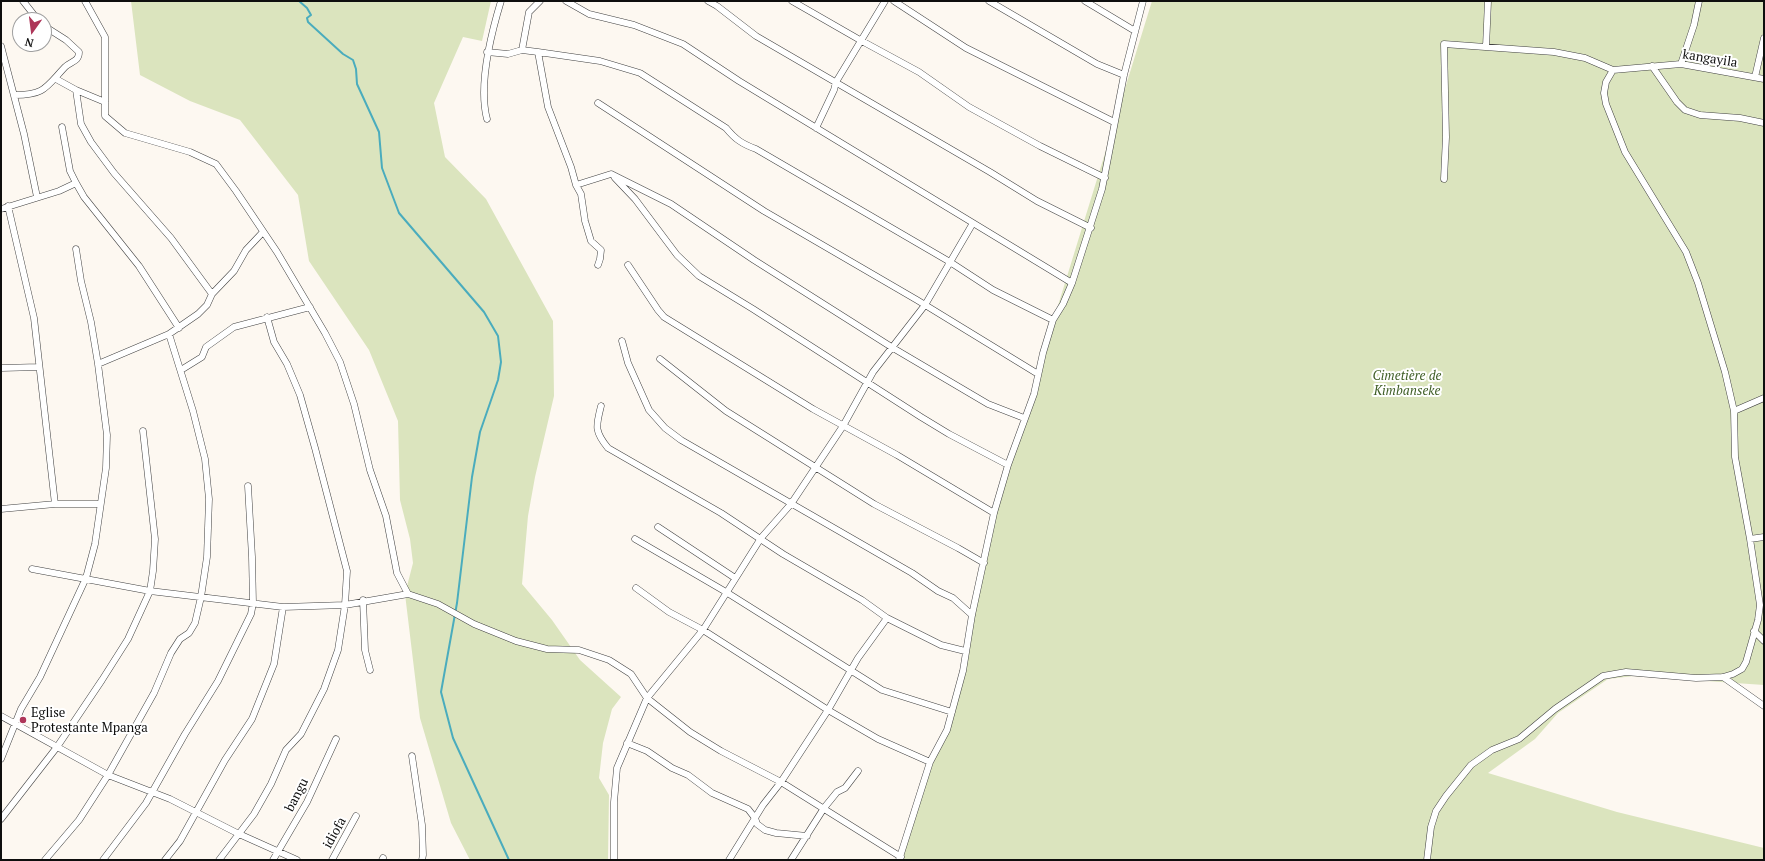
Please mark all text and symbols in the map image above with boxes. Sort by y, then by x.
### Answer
north arrow [12,12,52,52]
text: N [24,35,35,50]
street label: kangayila [1681,47,1739,71]
park label: Cimetière de Kimbanseke [1373,368,1441,399]
place label: Eglise Protestante Mpanga [31,705,148,736]
marker: Eglise Protestante Mpanga [18,715,28,725]
street label: bangu [282,776,312,814]
street label: idiofa [320,815,350,851]

